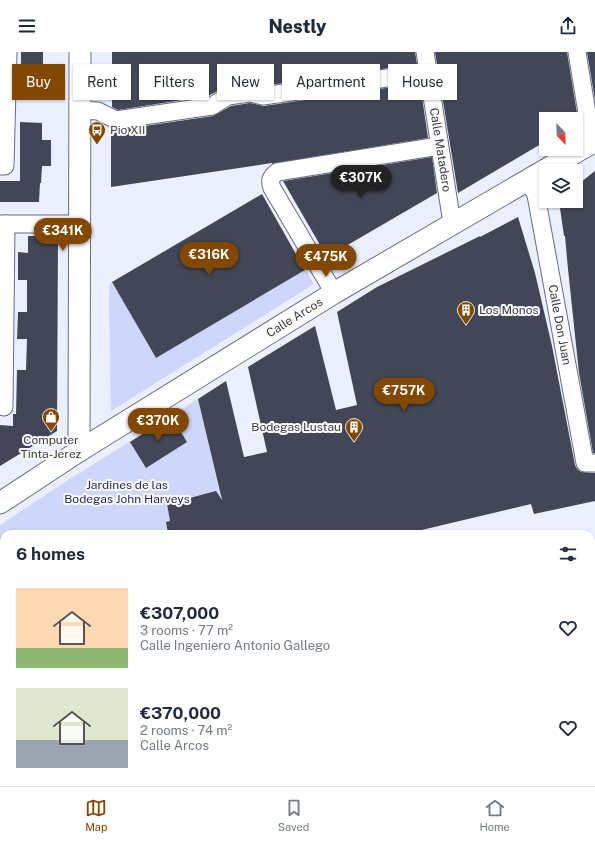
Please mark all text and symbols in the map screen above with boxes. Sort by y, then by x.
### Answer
icon: menu [16,15,38,37]
icon: share [557,15,579,37]
text: Nestly [269,16,326,37]
chip: Buy [12,64,65,100]
chip: Rent [73,64,131,100]
chip: Filters [139,64,209,100]
chip: New [217,64,274,100]
chip: Apartment [282,64,380,100]
chip: House [388,64,457,100]
street label: Calle Matadero [427,107,454,193]
north arrow [539,112,583,156]
map controls [539,112,583,208]
bus stop icon: Pio XII [87,120,107,145]
place label: Pio XII [110,123,145,137]
button: layers [539,164,583,208]
pin: €307K [333,165,389,199]
text: €307K [340,170,382,185]
pin: €341K [35,218,91,252]
text: €341K [43,223,83,238]
pin: €316K [181,242,237,276]
pin: €475K [298,244,354,278]
text: €316K [189,247,229,262]
text: €475K [304,249,348,264]
street label: Calle Don Juan [546,284,574,366]
street label: Calle Arcos [264,295,325,340]
building icon: Los Monos [456,300,476,325]
place label: Los Monos [479,303,538,317]
pin: €757K [376,378,432,412]
text: €757K [383,383,425,398]
shop icon: Computer Tinta-Jerez [41,407,61,432]
pin: €370K [130,408,186,442]
text: €370K [137,413,179,428]
building icon: Bodegas Lustau [344,417,364,442]
place label: Bodegas Lustau [251,420,341,434]
place label: Computer Tinta-Jerez [21,433,82,461]
park label: Jardines de las Bodegas John Harveys [64,478,190,506]
icon: filters [557,543,579,565]
text: 6 homes [16,544,85,564]
text: €307,000 [140,603,219,623]
icon: home [48,604,96,652]
icon: heart [557,617,579,639]
text: 3 rooms · 77 m² [140,623,233,638]
text: Calle Ingeniero Antonio Gallego [140,638,330,653]
text: €370,000 [140,703,221,723]
icon: home [48,704,96,752]
icon: heart [557,717,579,739]
text: 2 rooms · 74 m² [140,723,232,738]
text: Calle Arcos [140,738,209,753]
tab: Map [85,797,107,833]
tab: Saved [278,797,309,833]
tab: Home [480,797,510,833]

